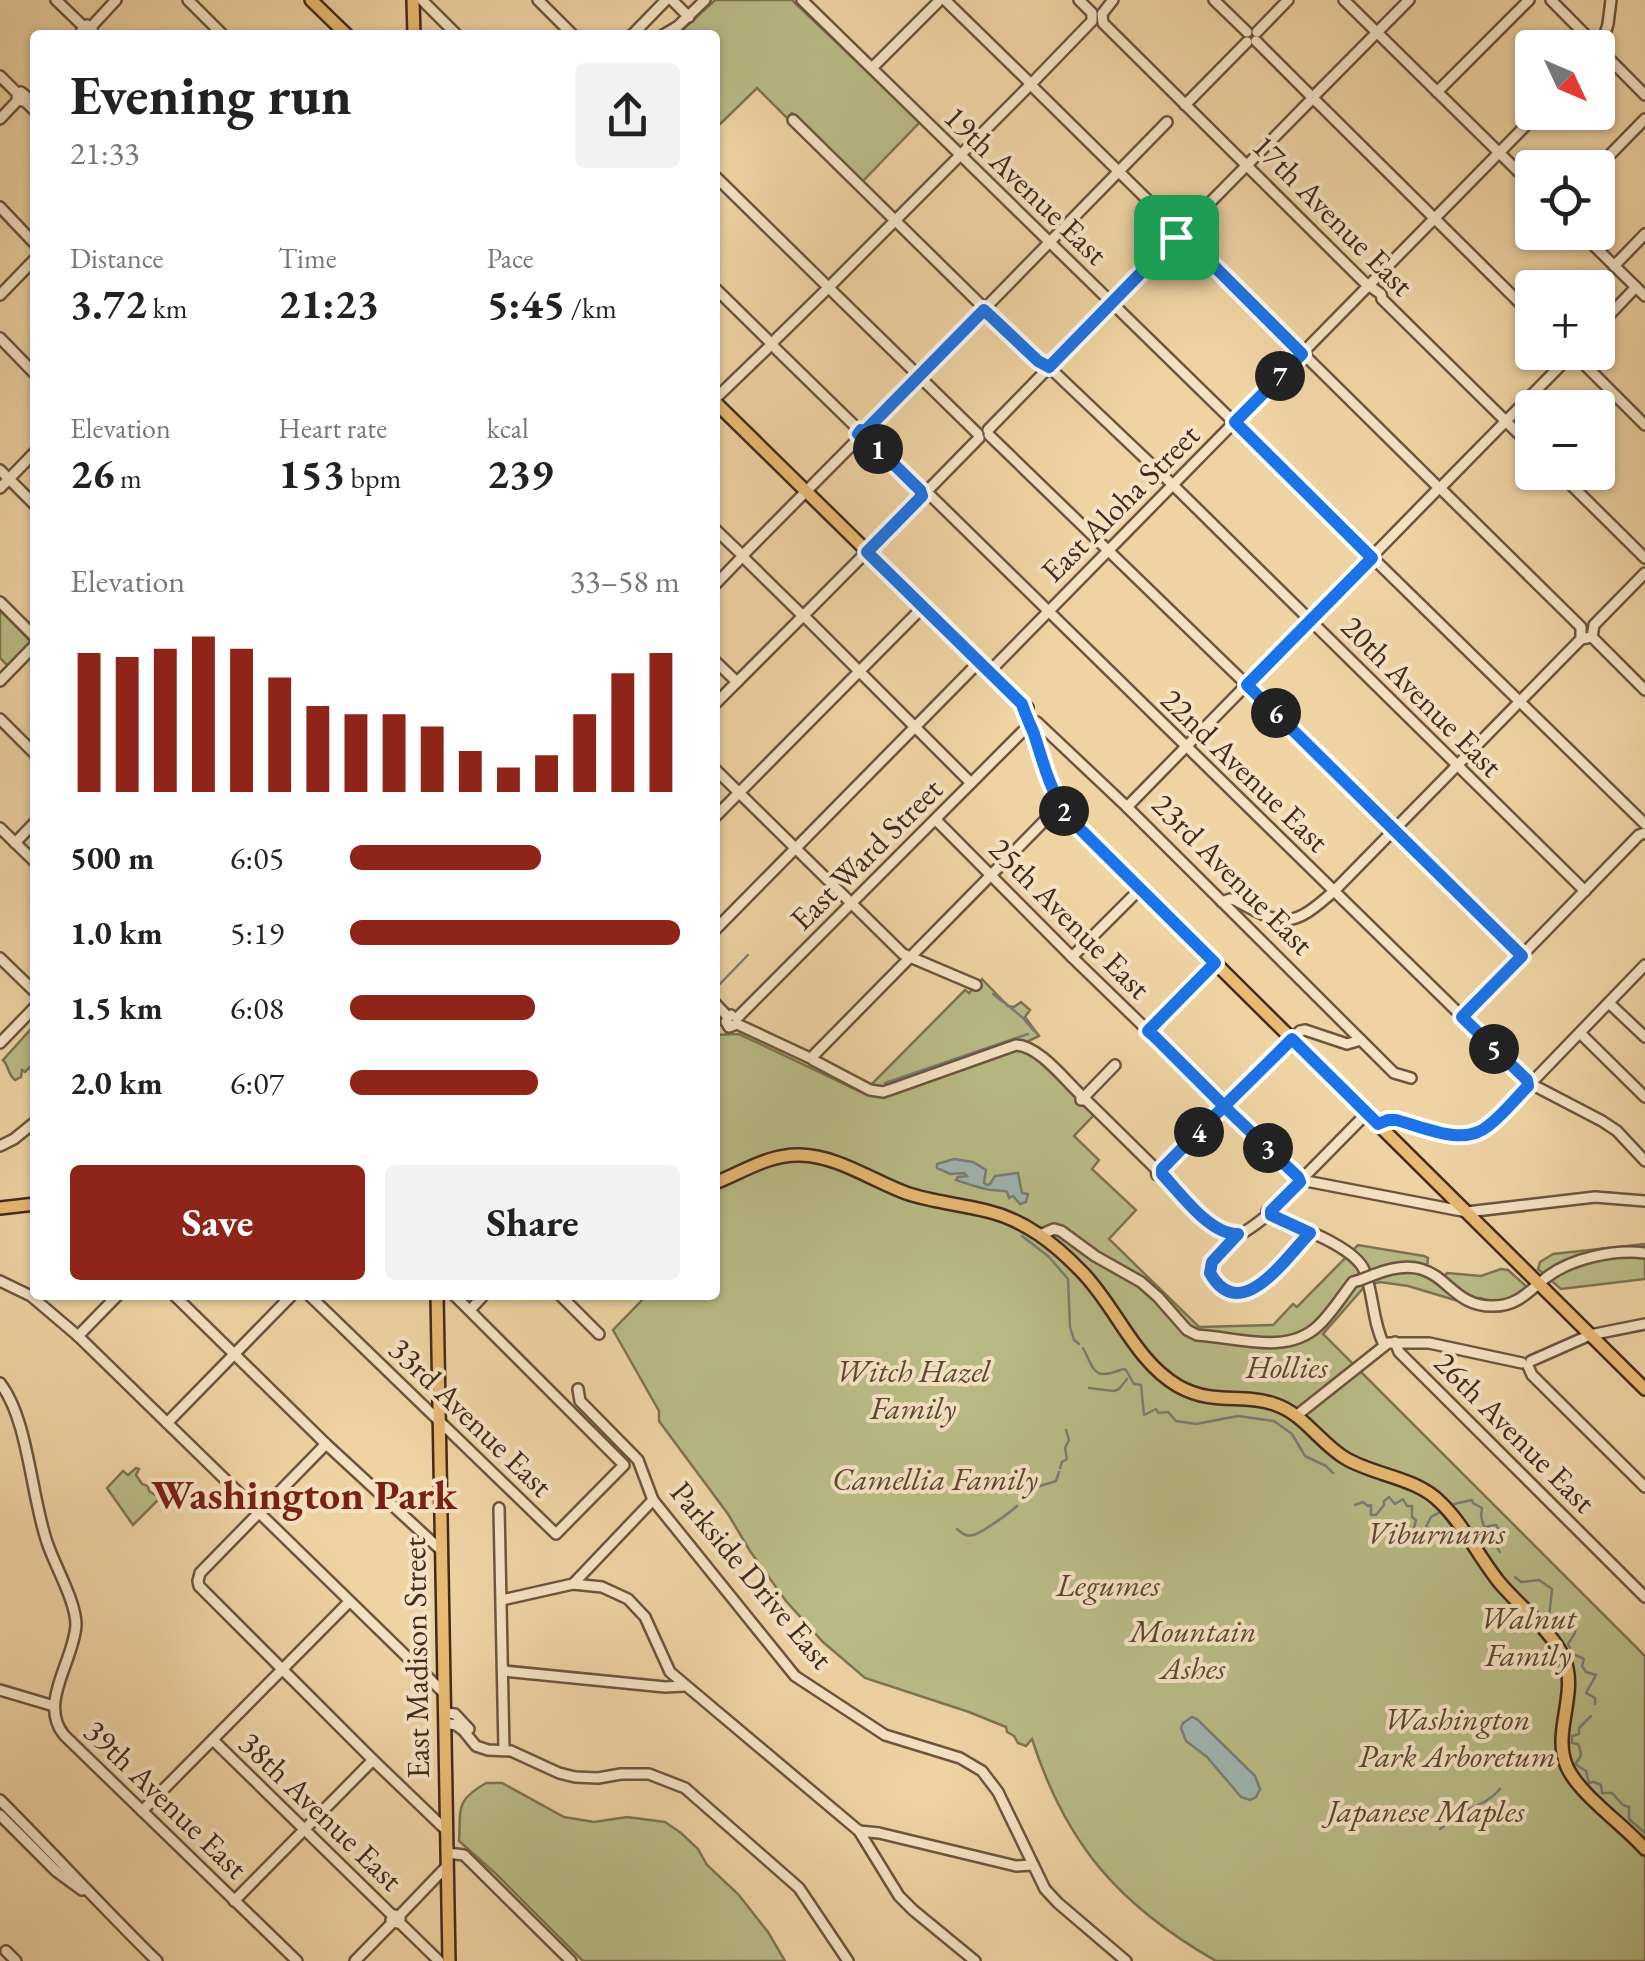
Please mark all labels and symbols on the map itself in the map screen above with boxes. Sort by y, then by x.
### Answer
north arrow [1515,30,1615,130]
street label: 19th Avenue East [935,96,1117,274]
street label: 17th Avenue East [1243,125,1423,305]
pin [1134,195,1219,280]
pin: 7 [1255,351,1305,401]
street label: East Aloha Street [1032,415,1208,591]
pin: 1 [853,424,903,474]
street label: 20th Avenue East [1332,606,1512,786]
street label: 22nd Avenue East [1152,679,1338,861]
pin: 6 [1251,688,1301,738]
street label: East Ward Street [781,769,951,939]
street label: 23rd Avenue East [1143,784,1323,964]
pin: 2 [1039,786,1089,836]
street label: 25th Avenue East [980,828,1160,1008]
pin: 5 [1469,1024,1519,1074]
pin: 4 [1174,1107,1224,1157]
pin: 3 [1243,1123,1293,1173]
street label: 33rd Avenue East [380,1328,562,1506]
street label: 26th Avenue East [1425,1342,1605,1522]
park label: Hollies [1245,1346,1328,1388]
park label: Witch Hazel Family [836,1350,991,1429]
park label: Camellia Family [832,1458,1038,1500]
district label: Washington Park [151,1467,458,1522]
street label: Parkside Drive East [661,1472,843,1678]
park label: Viburnums [1367,1512,1506,1554]
street label: East Madison Street [393,1537,439,1779]
park label: Legumes [1055,1564,1160,1606]
park label: Walnut Family [1480,1597,1578,1676]
park label: Mountain Ashes [1128,1610,1256,1689]
park label: Washington Park Arboretum [1358,1698,1556,1777]
street label: 39th Avenue East [75,1710,257,1888]
street label: 38th Avenue East [230,1722,412,1900]
park label: Japanese Maples [1321,1790,1525,1832]

